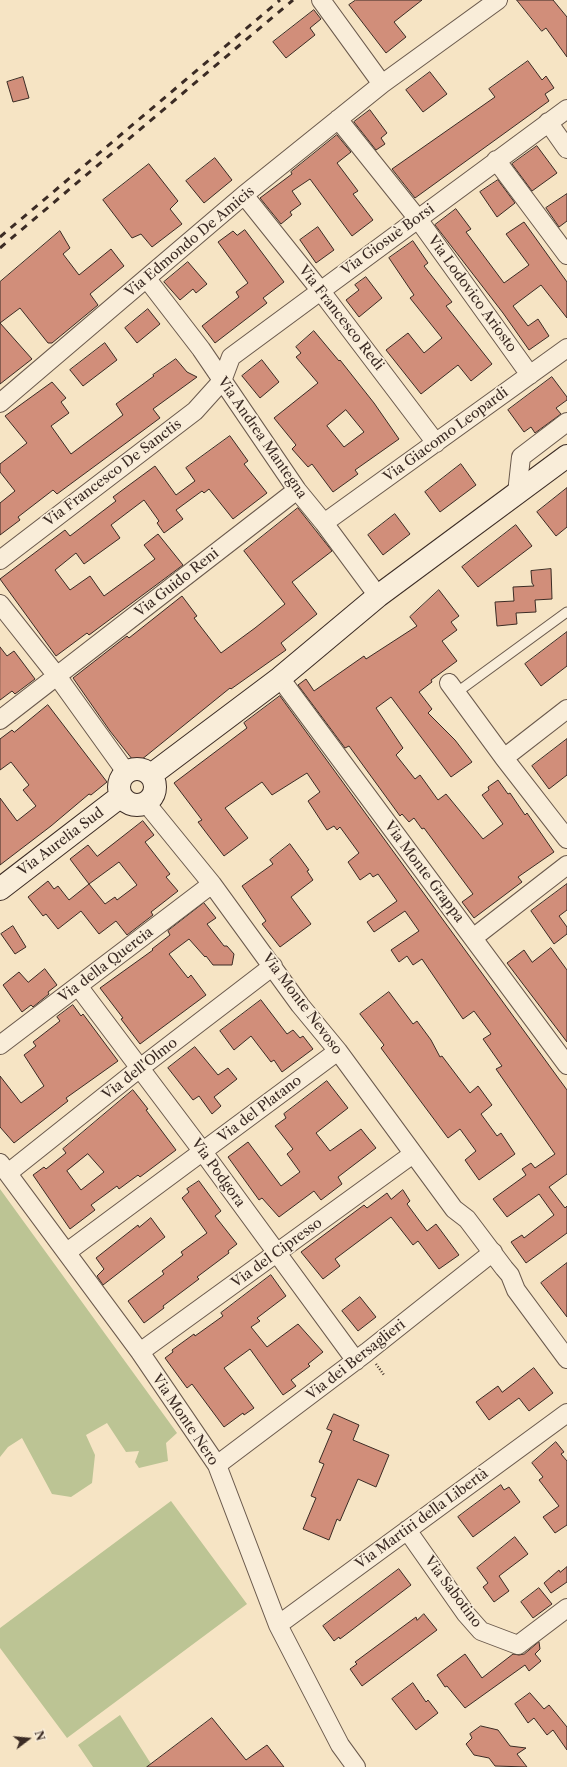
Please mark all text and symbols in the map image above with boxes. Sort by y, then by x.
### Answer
street label: Via Edmondo De Amicis [122,183,258,301]
street label: Via Giosuè Borsi [338,201,438,279]
street label: Via Lodovico Ariosto [424,232,520,356]
street label: Via Francesco Redi [295,262,387,374]
street label: Via Andrea Mantegna [214,374,310,502]
street label: Via Giacomo Leopardi [380,384,512,486]
street label: Via Francesco De Sanctis [41,416,185,530]
street label: Via Guido Reni [132,545,222,621]
street label: Via Aurelia Sud [15,804,107,880]
street label: Via Monte Grappa [380,818,468,926]
street label: Via della Quercia [55,924,157,1006]
street label: Via Monte Nevoso [258,950,346,1058]
street label: Via dell'Olmo [99,1035,181,1103]
street label: Via del Platano [215,1072,305,1146]
street label: Via Podgora [188,1135,248,1211]
street label: Via del Cipresso [228,1215,326,1291]
street label: Via dei Bersaglieri [303,1316,409,1404]
street label: Via Monte Nero [148,1371,222,1469]
street label: Via Martiri della Libertà [352,1465,492,1573]
street label: Via Sabotino [421,1553,485,1631]
north arrow [8,1719,48,1759]
text: N [31,1729,48,1742]

